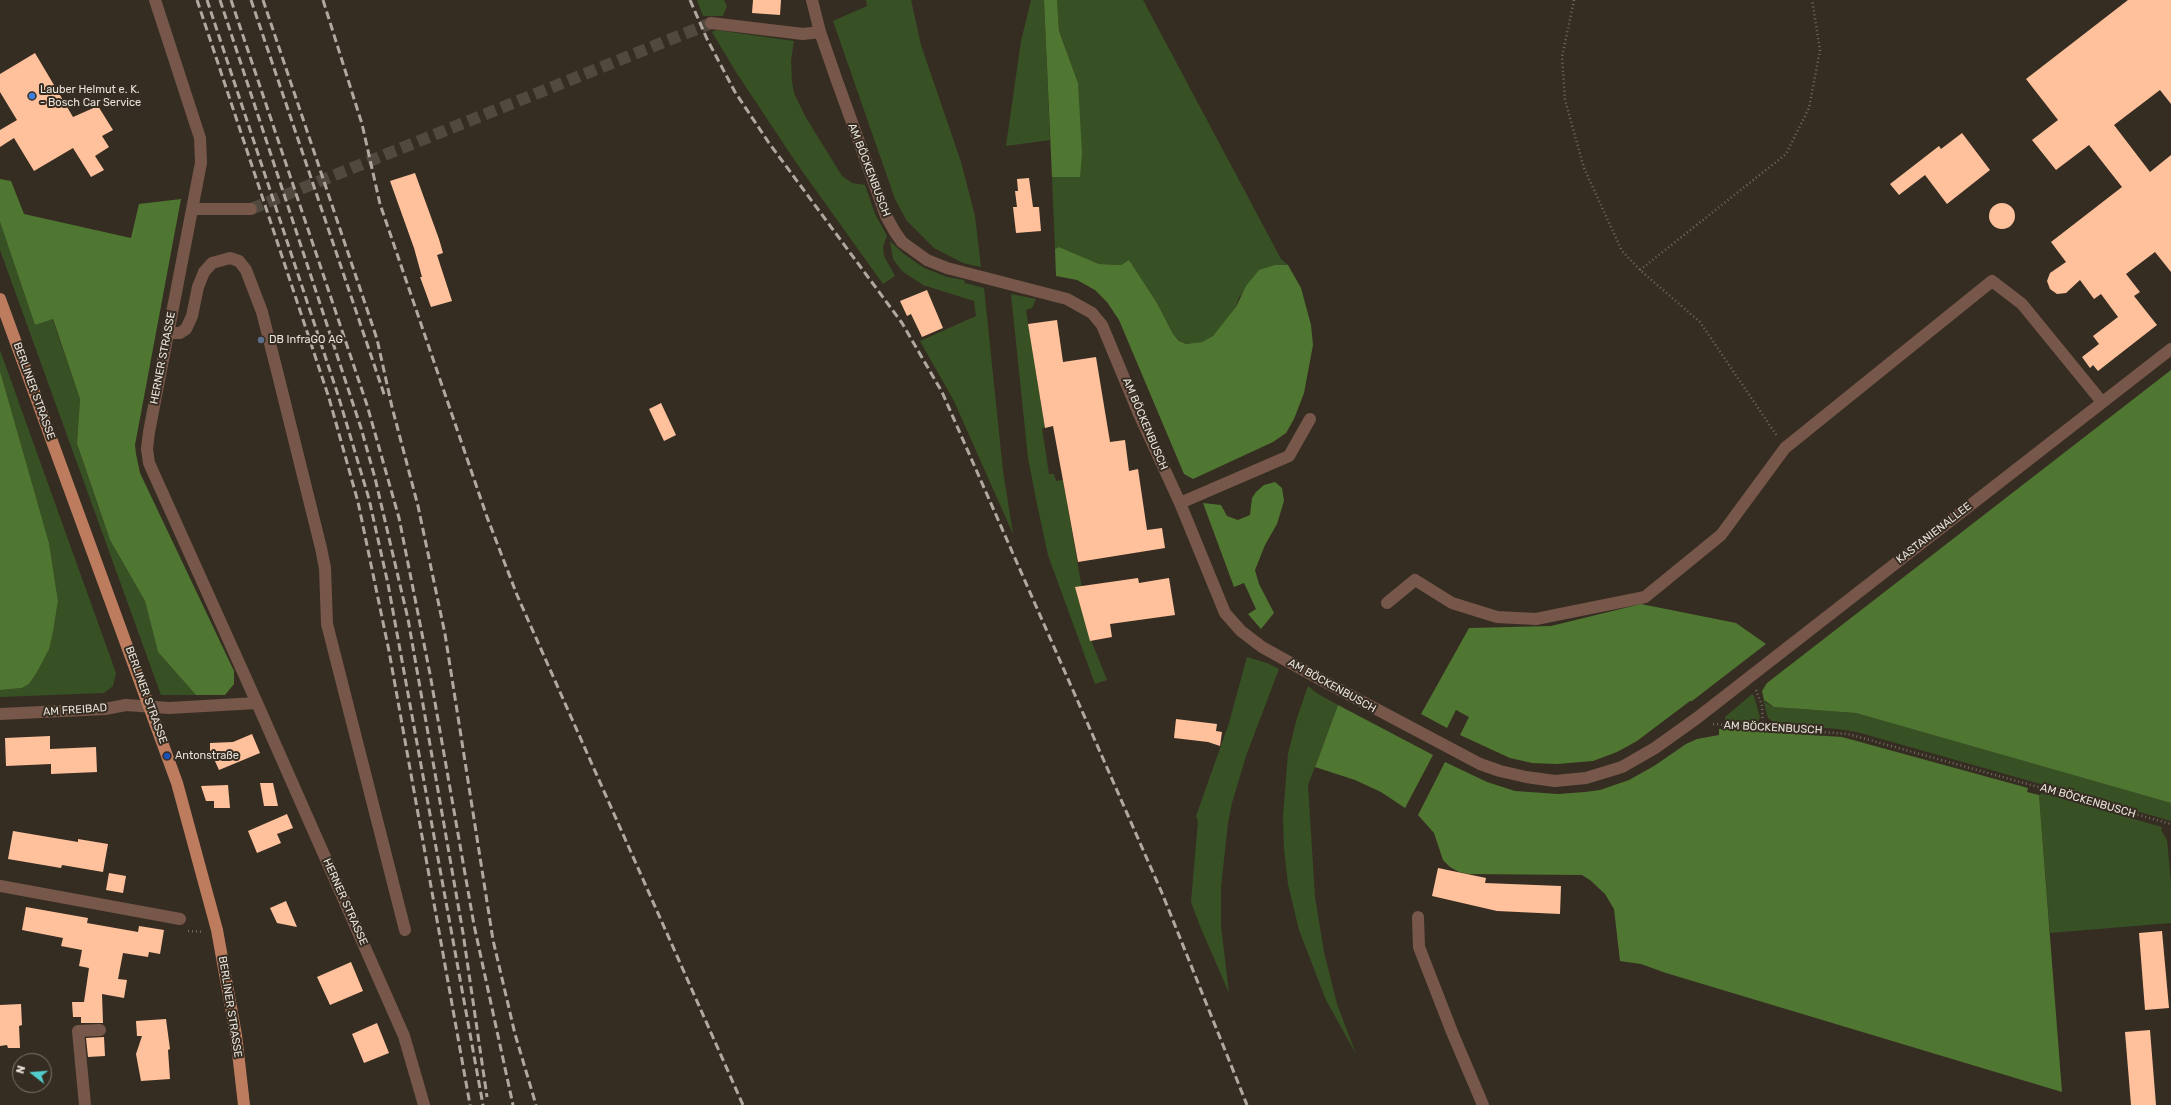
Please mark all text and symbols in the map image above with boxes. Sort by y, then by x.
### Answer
place label: Lauber Helmut e. K. - Bosch Car Service [40,83,141,109]
marker: Lauber Helmut e. K. - Bosch Car Service [27,91,37,101]
street label: AM BÖCKENBUSCH [845,121,893,219]
street label: HERNER STRASSE [148,311,178,405]
place label: DB InfraGO AG [269,333,343,347]
marker: DB InfraGO AG [256,335,266,345]
street label: BERLINER STRASSE [10,341,58,441]
street label: AM BÖCKENBUSCH [1120,376,1170,472]
street label: KASTANIENALLEE [1894,500,1974,566]
street label: BERLINER STRASSE [122,645,170,745]
street label: AM BÖCKENBUSCH [1286,656,1378,716]
street label: AM FREIBAD [42,701,108,719]
street label: AM BÖCKENBUSCH [1723,719,1823,737]
place label: Antonstraße [175,749,239,763]
marker: Antonstraße [162,751,172,761]
street label: AM BÖCKENBUSCH [2039,781,2137,821]
street label: HERNER STRASSE [320,856,370,948]
street label: BERLINER STRASSE [215,955,245,1059]
north arrow [12,1053,52,1093]
text: N [14,1064,28,1075]

